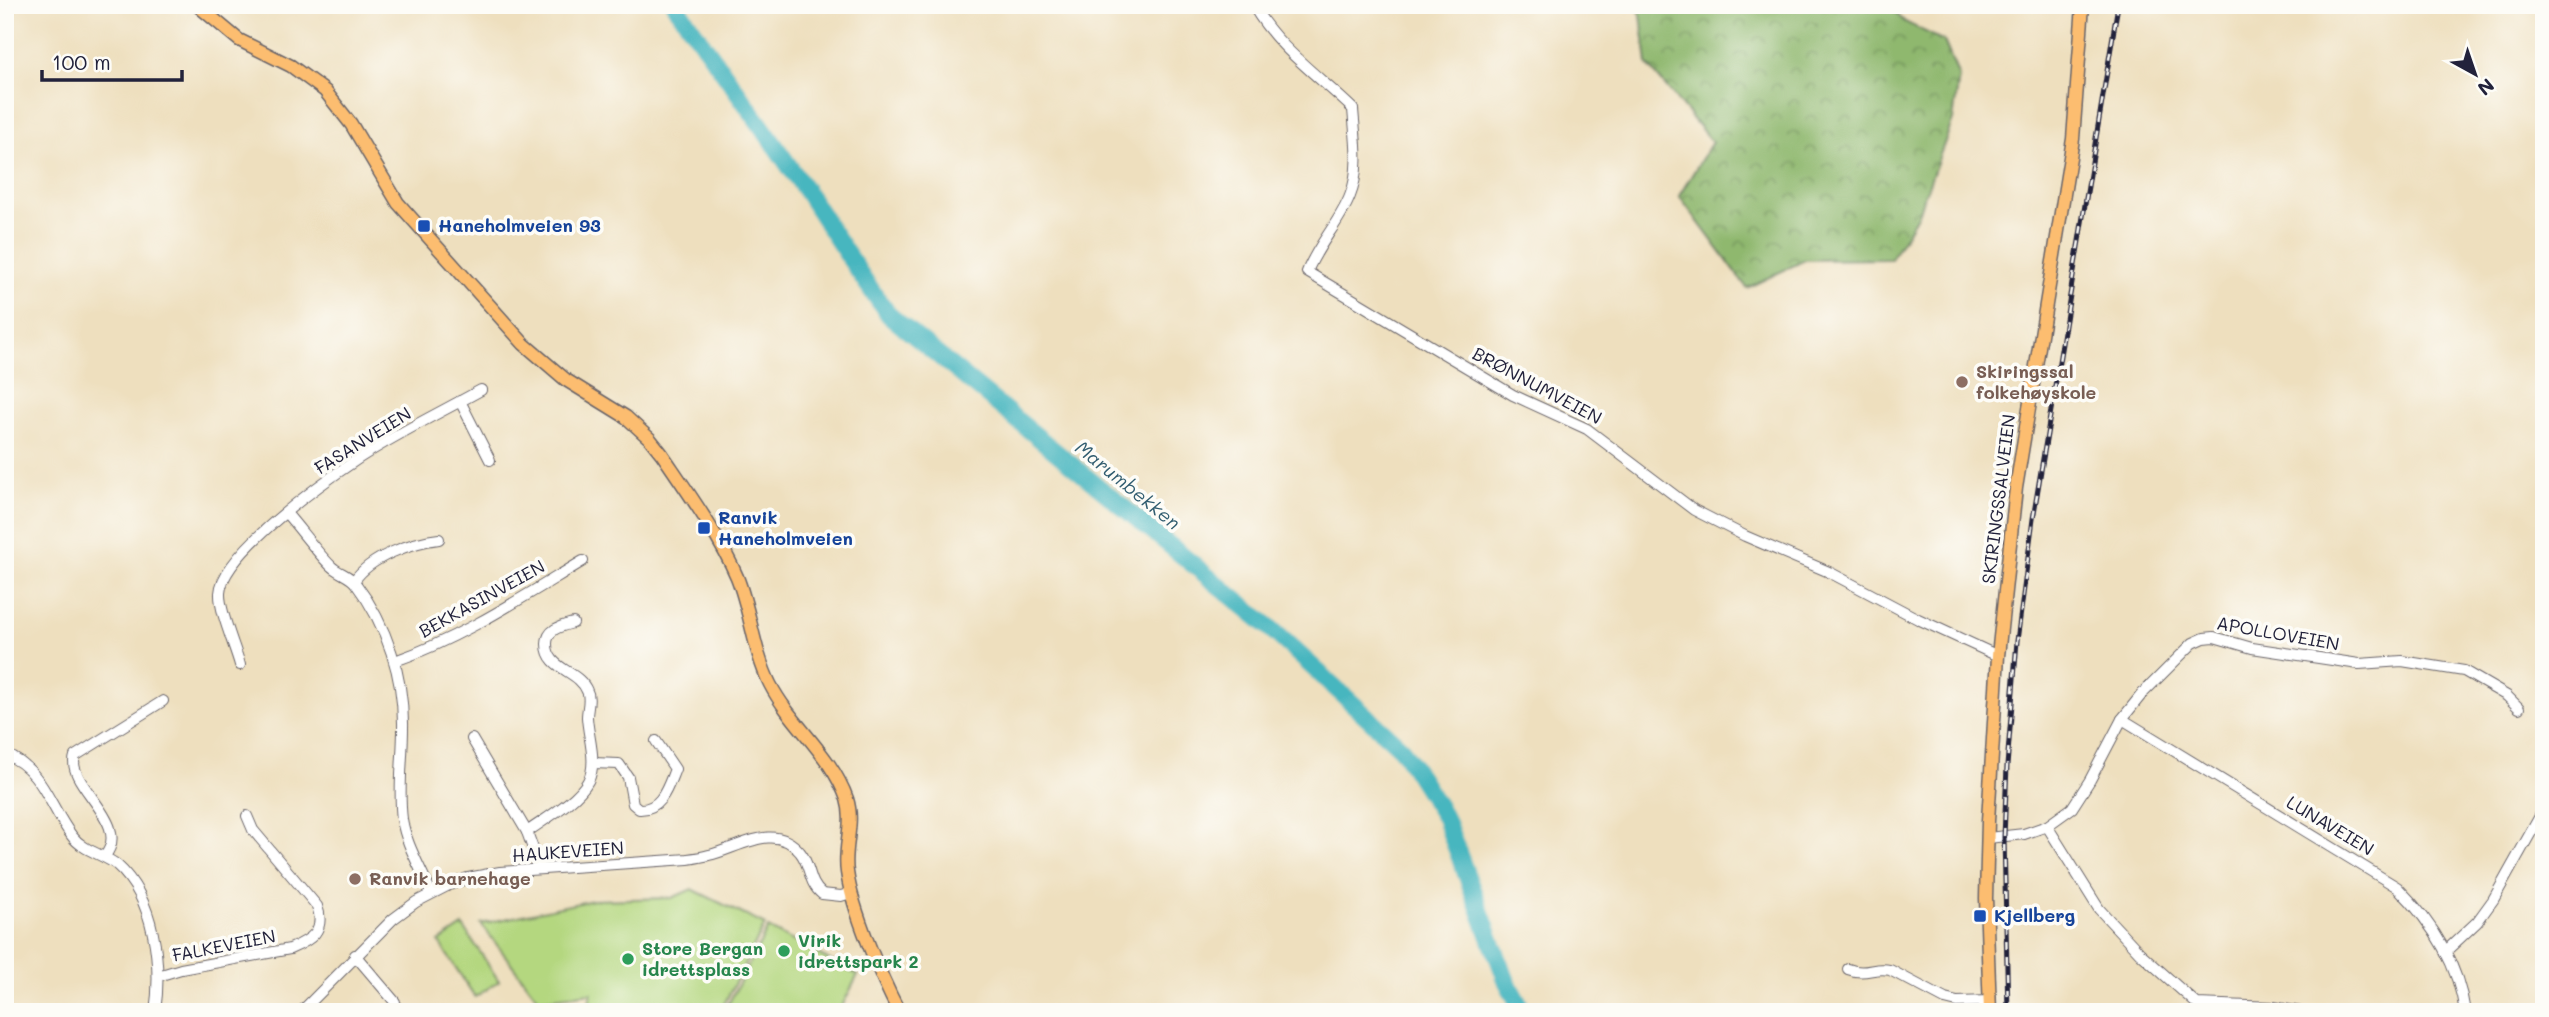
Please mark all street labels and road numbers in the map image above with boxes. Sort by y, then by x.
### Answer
street label: BRØNNUMVEIEN [1469,341,1606,429]
street label: FASANVEIEN [310,401,415,479]
street label: SKIRINGSSALVEIEN [1976,413,2020,585]
street label: BEKKASINVEIEN [414,554,549,643]
street label: APOLLOVEIEN [2215,610,2341,656]
street label: LUNAVEIEN [2282,790,2379,861]
street label: HAUKEVEIEN [511,835,625,867]
street label: FALKEVEIEN [170,923,277,967]

